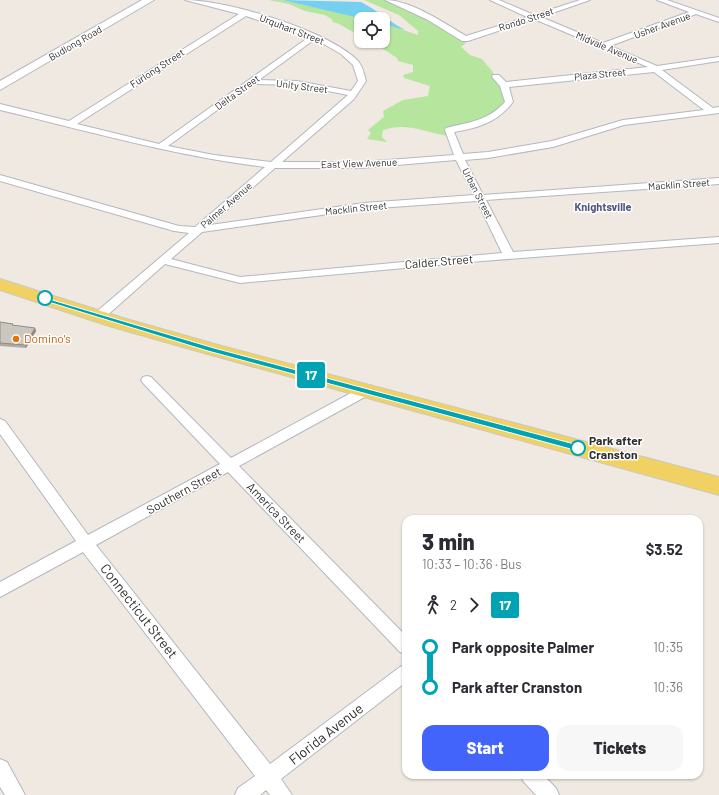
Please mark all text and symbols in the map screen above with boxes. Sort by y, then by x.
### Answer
street label: Rondo Street [497,4,555,34]
street label: Usher Avenue [632,9,692,41]
street label: Urquhart Street [258,11,326,47]
map controls [354,12,390,48]
button: locate [354,12,390,48]
street label: Budlong Road [46,23,104,63]
street label: Midvale Avenue [574,29,640,65]
street label: Furlong Street [128,46,187,90]
street label: Plaza Street [573,65,627,83]
street label: Delta Street [212,72,262,112]
street label: Unity Street [275,77,329,95]
street label: East View Avenue [321,156,397,170]
street label: Urban Street [460,166,496,221]
street label: Macklin Street [648,176,711,192]
street label: Palmer Avenue [198,179,254,231]
street label: Macklin Street [325,199,388,217]
district label: Knightsville [574,200,632,213]
street label: Calder Street [404,251,474,271]
unlabelled marker [37,290,53,306]
place label: Domino's [24,331,71,345]
marker: Domino's [11,334,21,344]
line badge: 17 [293,362,329,388]
text: 17 [305,366,317,383]
place label: Park after Cranston [589,433,643,461]
marker: Park after Cranston [570,440,586,456]
street label: Southern Street [144,464,223,516]
street label: America Street [244,479,309,545]
text: 3 min [422,528,475,554]
text: $3.52 [646,540,683,558]
text: 10:33 – 10:36 · Bus [422,556,522,572]
street label: Connecticut Street [97,560,182,661]
icon: walk [422,594,444,616]
icon: forward [463,594,485,616]
text: 17 [499,596,511,613]
text: 2 [450,597,457,613]
text: Park opposite Palmer [452,638,594,656]
text: 10:35 [653,639,683,655]
text: Park after Cranston [452,678,582,696]
text: 10:36 [653,679,683,695]
street label: Florida Avenue [285,699,366,768]
button: Start [422,725,549,771]
button: Tickets [557,725,683,771]

